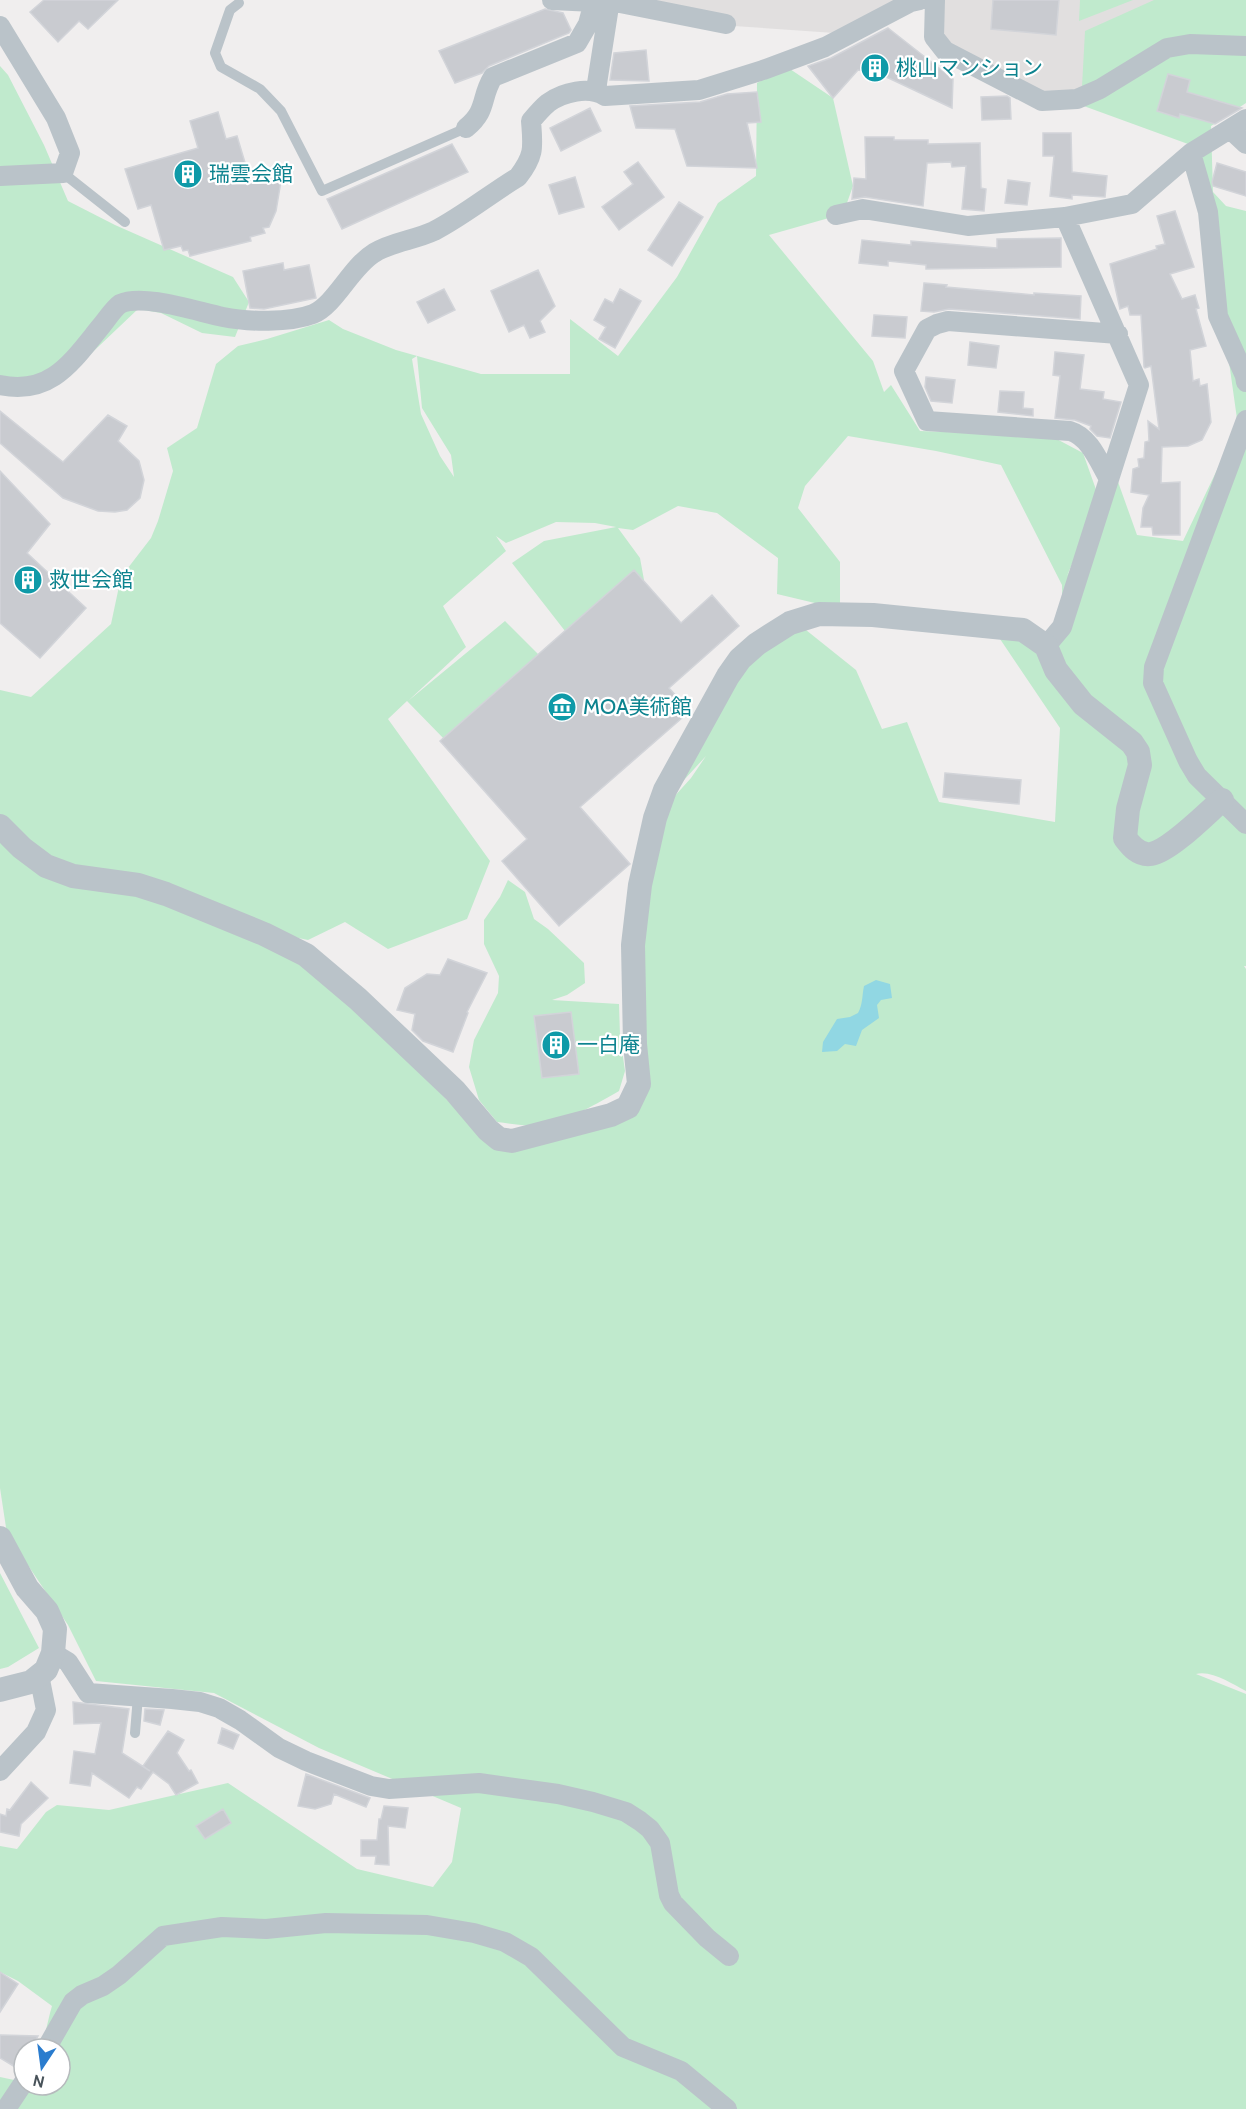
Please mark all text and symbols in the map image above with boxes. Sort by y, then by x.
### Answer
building icon: 桃山マンション [859,52,891,84]
place label: 桃山マンション [896,55,1043,80]
building icon: 瑞雲会館 [172,158,204,190]
place label: 瑞雲会館 [209,161,293,186]
building icon: 救世会館 [12,564,44,596]
place label: 救世会館 [49,567,133,592]
museum icon: MOA美術館 [546,691,578,723]
place label: MOA美術館 [583,694,692,719]
building icon: 一白庵 [540,1029,572,1061]
place label: 一白庵 [577,1032,640,1057]
north arrow [12,2037,72,2097]
text: N [31,2071,46,2092]

